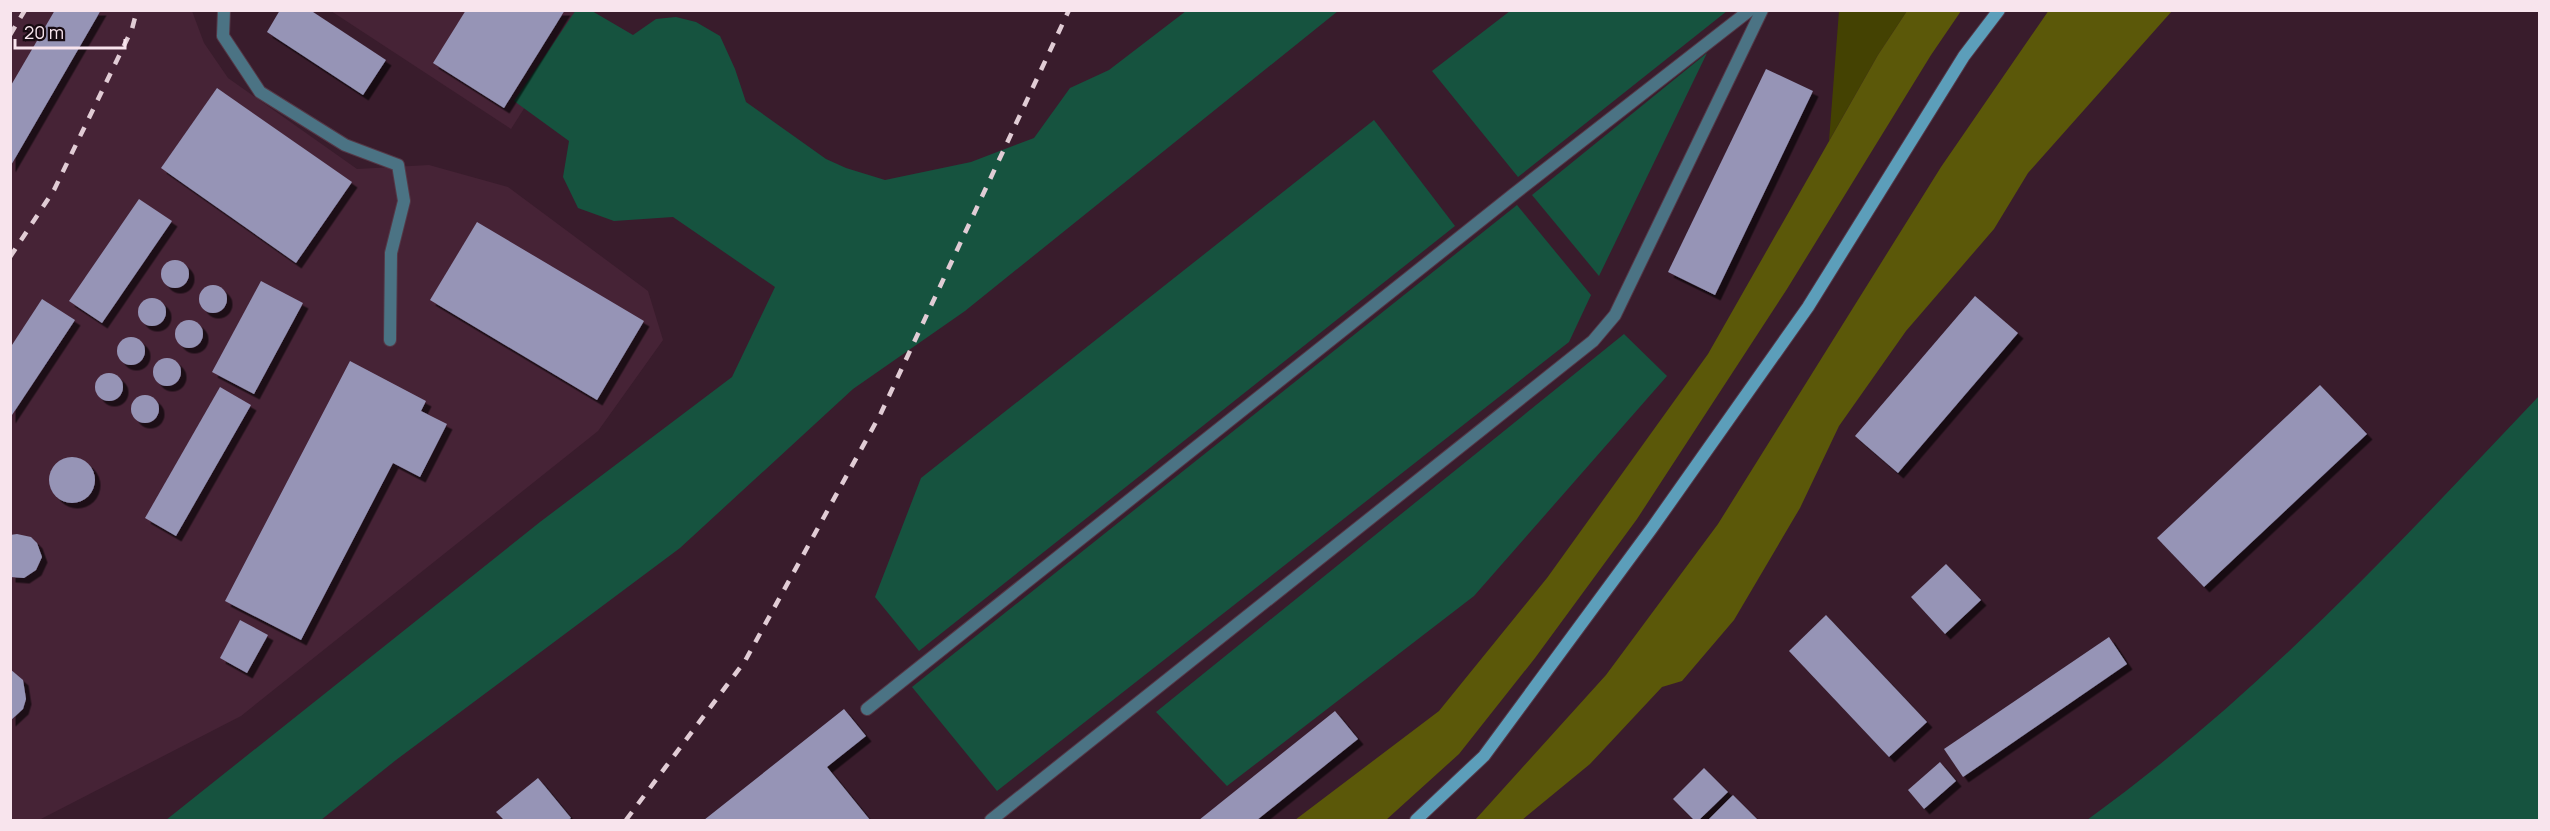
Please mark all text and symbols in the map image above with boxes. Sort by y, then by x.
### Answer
scale bar [15,12,124,50]
text: 20 m [24,20,64,44]

